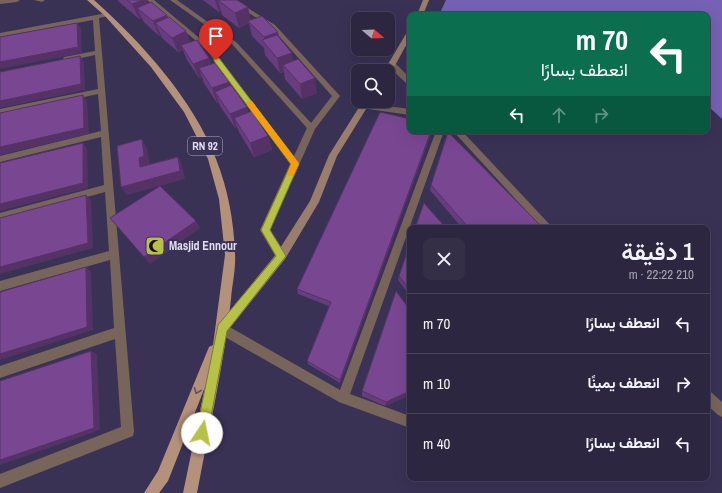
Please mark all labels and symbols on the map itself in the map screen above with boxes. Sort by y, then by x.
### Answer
north arrow [351,12,395,56]
pin [199,19,233,60]
road number: RN 92 [188,137,222,155]
mosque icon: Masjid Ennour [144,235,166,257]
place label: Masjid Ennour [169,238,237,254]
one-way arrow [194,387,202,394]
position arrow [181,412,223,454]

